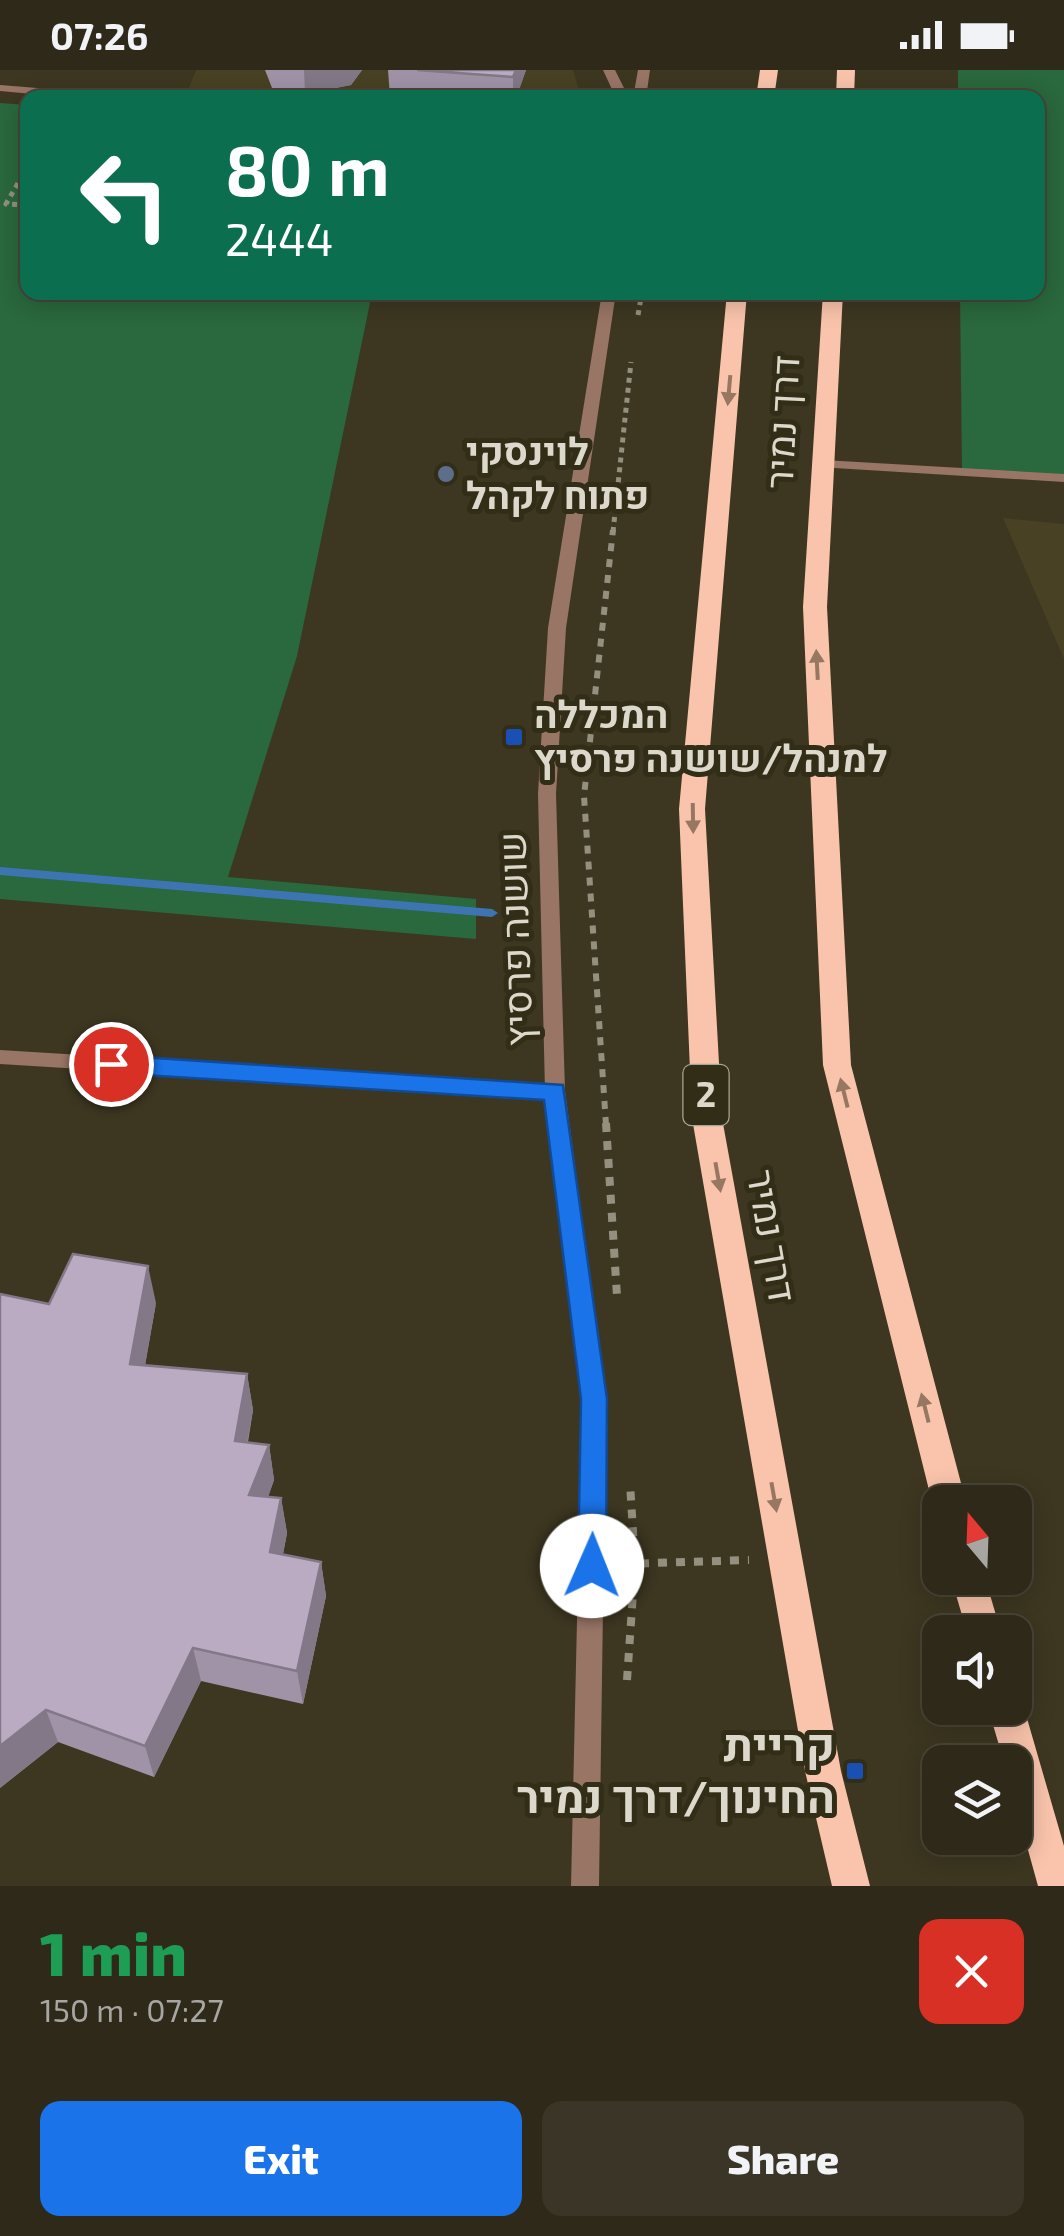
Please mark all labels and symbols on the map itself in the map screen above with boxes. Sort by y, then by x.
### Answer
street label: דרך נמיר [755,354,807,490]
one-way arrow [720,374,736,406]
place label: לוינסקי פתוח לקהל [466,427,649,517]
marker: לוינסקי פתוח לקהל [435,463,457,485]
one-way arrow [809,648,825,680]
place label: המכללה למנהל/שושנה פרסיץ [534,690,888,780]
marker: המכללה למנהל/שושנה פרסיץ [503,726,525,748]
one-way arrow [686,803,702,835]
street label: שושנה פרסיץ [487,831,541,1047]
pin [69,1022,154,1107]
road number: 2 [684,1065,728,1125]
one-way arrow [836,1077,852,1108]
one-way arrow [711,1162,726,1193]
street label: דרך נמיר [739,1166,807,1305]
one-way arrow [916,1392,932,1423]
one-way arrow [767,1482,782,1513]
north arrow [922,1485,1032,1595]
position arrow [540,1514,644,1618]
place label: קריית החינוך/דרך נמיר [517,1716,835,1822]
marker: קריית החינוך/דרך נמיר [844,1760,866,1782]

